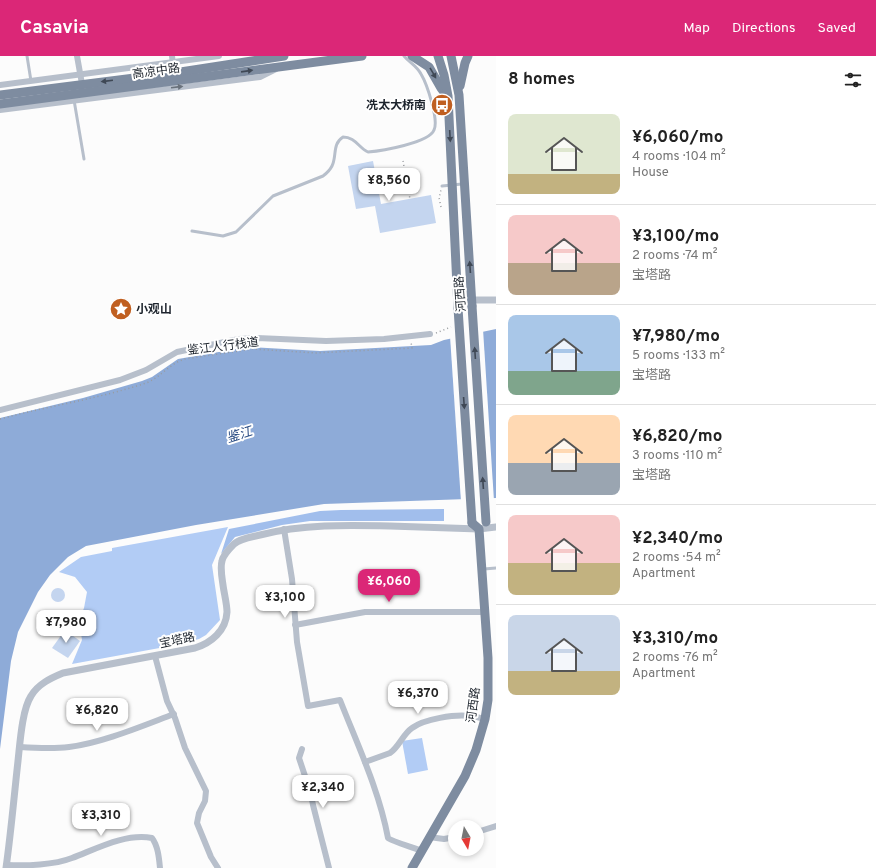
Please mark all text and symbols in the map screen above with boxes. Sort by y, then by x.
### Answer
text: Casavia [20,16,89,40]
text: Map [684,20,710,37]
text: Directions [732,20,796,37]
text: Saved [818,20,856,37]
street label: 高凉中路 [131,61,181,83]
one-way arrow [429,67,436,79]
one-way arrow [241,68,253,74]
text: 8 homes [508,69,575,91]
icon: filters [842,69,864,91]
one-way arrow [101,78,113,84]
one-way arrow [171,84,184,90]
bus stop icon: 冼太大桥南 [429,92,455,118]
place label: 冼太大桥南 [366,98,426,114]
text: ¥6,060/mo [632,127,723,149]
one-way arrow [446,130,453,142]
icon: home [540,130,588,178]
text: 4 rooms · 104 m² [632,149,726,165]
text: House [632,165,669,181]
pin: ¥8,560 [356,168,422,202]
text: ¥8,560 [367,173,411,189]
text: ¥3,100/mo [632,226,719,248]
icon: home [540,231,588,279]
text: 2 rooms · 74 m² [632,248,717,264]
one-way arrow [466,261,473,273]
text: 宝塔路 [632,268,671,284]
street label: 河西路 [452,275,470,312]
place icon: 小观山 [108,296,134,322]
place label: 小观山 [136,302,172,318]
text: ¥7,980/mo [632,326,720,348]
icon: home [540,331,588,379]
street label: 鉴江人行栈道 [185,335,260,359]
one-way arrow [472,347,479,359]
text: 5 rooms · 133 m² [632,348,725,364]
text: 宝塔路 [632,368,671,384]
one-way arrow [461,397,468,409]
water label: 鉴江 [225,424,256,447]
text: ¥6,820/mo [632,426,722,448]
icon: home [540,431,588,479]
text: 3 rooms · 110 m² [632,448,722,464]
text: 宝塔路 [632,468,671,484]
one-way arrow [480,477,487,489]
text: ¥2,340/mo [632,528,723,550]
icon: home [540,531,588,579]
text: 2 rooms · 54 m² [632,550,721,566]
text: Apartment [632,566,695,582]
pin: ¥6,060 [356,569,422,603]
text: ¥6,060 [367,574,411,590]
pin: ¥3,100 [252,585,318,619]
text: ¥3,100 [265,590,305,606]
pin: ¥7,980 [33,610,99,644]
text: ¥7,980 [45,615,87,631]
text: ¥3,310/mo [632,628,718,650]
street label: 宝塔路 [158,629,196,653]
icon: home [540,631,588,679]
text: 2 rooms · 76 m² [632,650,718,666]
text: Apartment [632,666,695,682]
pin: ¥6,370 [385,681,451,715]
text: ¥6,370 [397,686,439,702]
street label: 河西路 [464,686,484,724]
pin: ¥6,820 [64,698,130,732]
text: ¥6,820 [75,703,119,719]
pin: ¥2,340 [290,775,356,809]
text: ¥2,340 [301,780,345,796]
pin: ¥3,310 [68,803,134,837]
text: ¥3,310 [81,808,121,824]
north arrow [448,820,484,856]
map controls [448,820,484,856]

